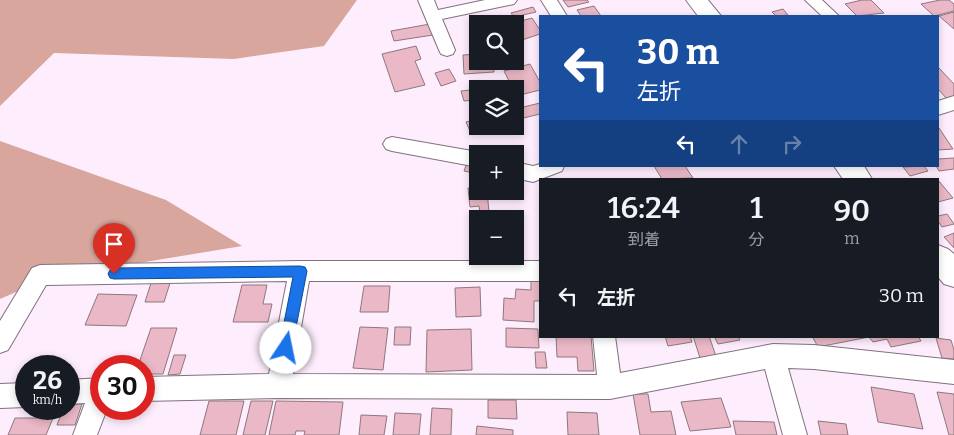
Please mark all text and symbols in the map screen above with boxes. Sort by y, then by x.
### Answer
map controls [469,15,524,265]
button: search [469,15,524,70]
text: 30 m [637,31,719,73]
icon: left [554,35,619,100]
text: 左折 [637,78,681,105]
button: layers [469,80,524,135]
icon: left [672,130,700,158]
icon: ahead [725,130,753,158]
icon: right [778,130,806,158]
button: + [469,145,524,200]
text: 16:24 [608,190,680,226]
text: 1 [750,190,763,226]
text: 90 [833,193,870,229]
button: − [469,210,524,265]
pin [93,223,135,274]
text: m [844,229,859,248]
icon: arrive [100,230,128,258]
text: 到着 [628,230,660,249]
text: 分 [749,230,765,249]
icon: left [554,282,582,310]
text: 30 m [879,284,924,307]
text: 左折 [597,286,635,309]
position arrow [259,321,311,373]
speed limit sign: 30 [90,355,155,420]
text: 26 [33,366,62,396]
text: km/h [33,393,62,407]

